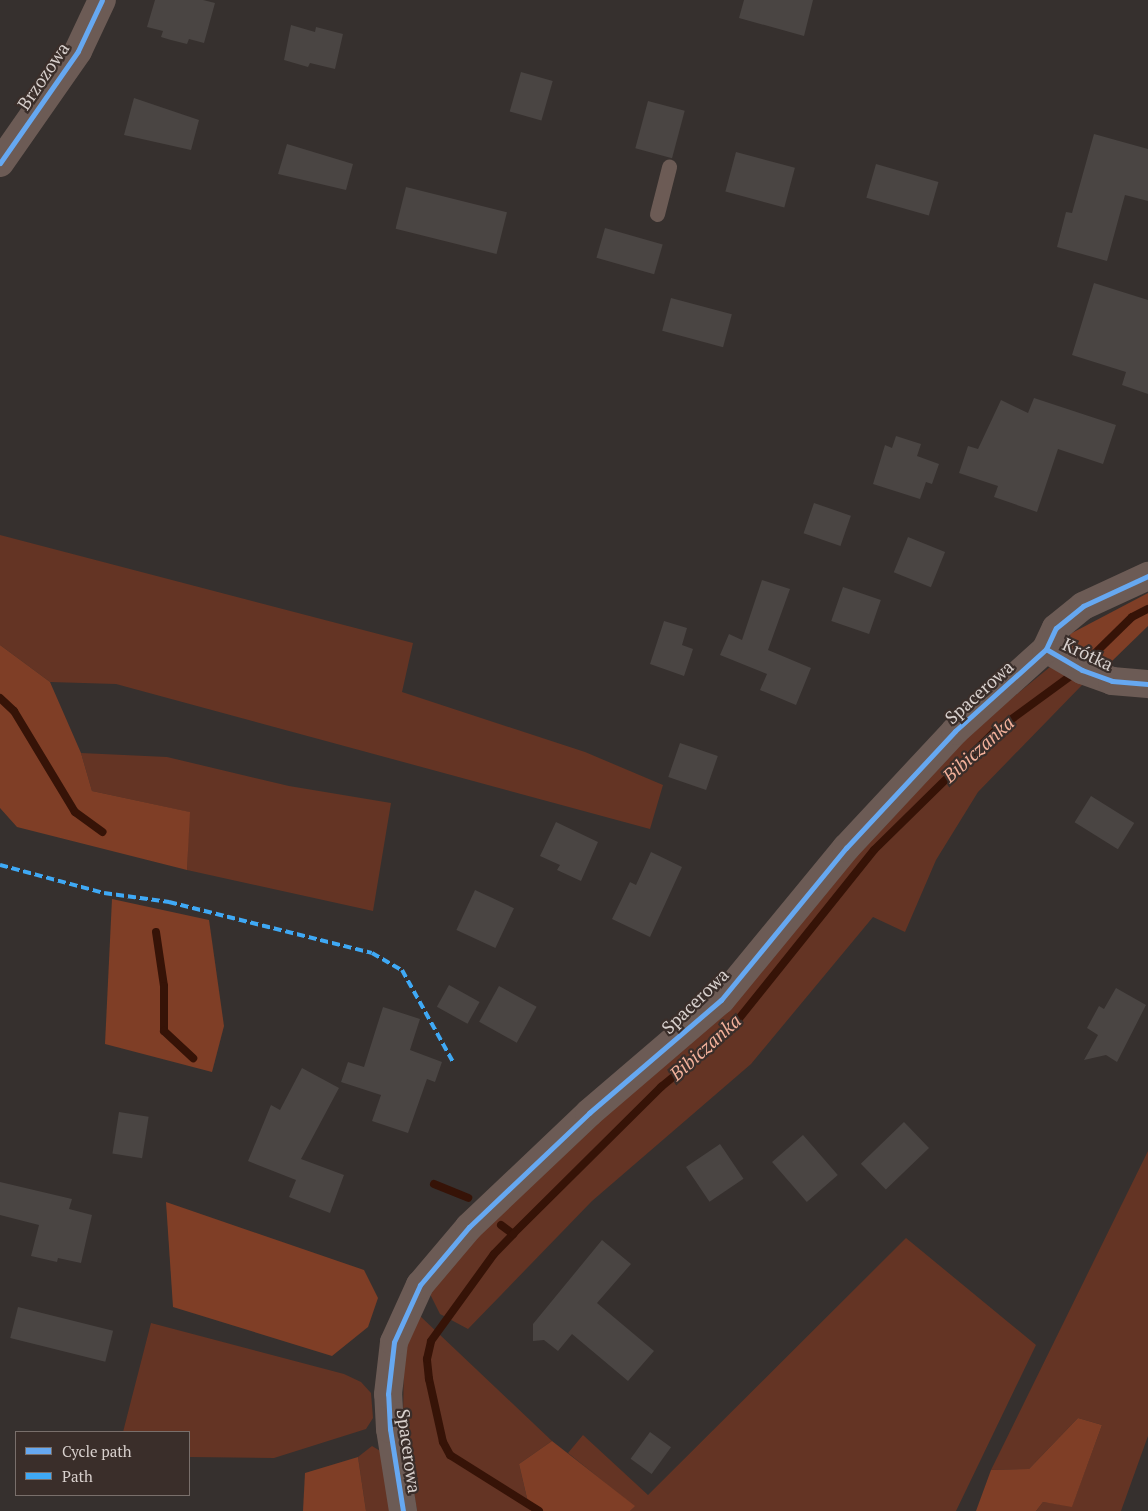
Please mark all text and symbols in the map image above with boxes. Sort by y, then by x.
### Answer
street label: Brzozowa [13,38,73,114]
street label: Krótka [1059,633,1117,675]
street label: Spacerowa [940,656,1018,728]
water label: Bibiczanka [938,711,1018,787]
street label: Spacerowa [657,964,733,1038]
water label: Bibiczanka [665,1009,745,1085]
street label: Spacerowa [392,1407,426,1495]
legend [15,1431,190,1496]
text: Cycle path [62,1441,132,1461]
text: Path [62,1466,93,1486]

